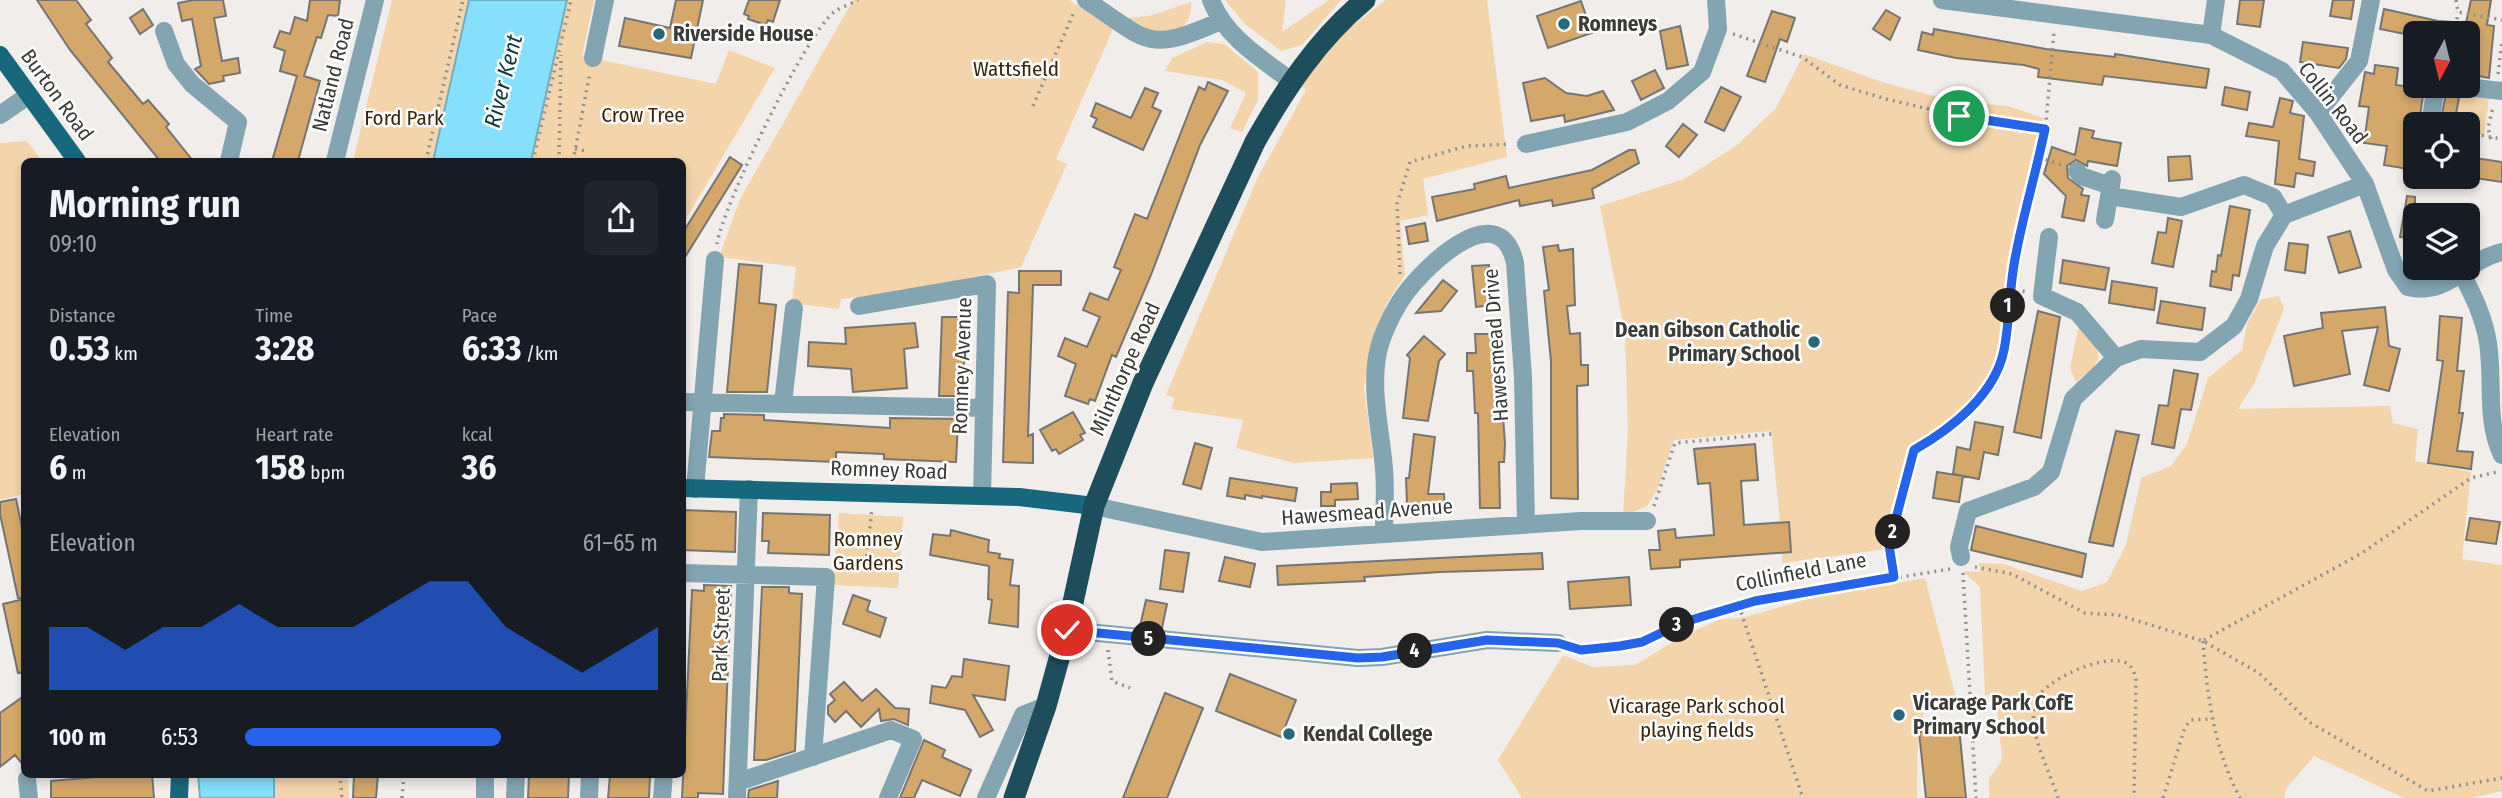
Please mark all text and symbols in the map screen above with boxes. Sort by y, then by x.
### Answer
place label: Romneys [1578,11,1657,37]
street label: Natland Road [306,15,360,135]
marker: Romneys [1556,16,1572,32]
place label: Riverside House [673,21,814,47]
north arrow [2403,21,2480,98]
map controls [2403,21,2480,280]
marker: Riverside House [651,26,667,42]
water label: River Kent [478,31,528,130]
street label: Burton Road [15,44,99,146]
park label: Wattsfield [973,56,1059,82]
street label: Collin Road [2293,57,2373,149]
pin [1929,86,1989,146]
icon: arrive [1940,97,1978,135]
park label: Crow Tree [601,102,685,128]
park label: Ford Park [364,105,444,131]
button: locate [2403,112,2480,189]
text: Morning run [49,181,241,227]
button: share [584,181,658,255]
button: layers [2403,203,2480,280]
text: 09:10 [49,230,97,258]
street label: Hawesmead Drive [1478,268,1514,422]
pin: 1 [1990,288,2025,324]
text: 1 [2003,294,2012,317]
street label: Romney Avenue [947,297,977,435]
street label: Milnthorpe Road [1084,298,1166,440]
text: Distance [49,304,116,327]
text: Time [255,304,293,327]
text: Pace [462,304,497,327]
place label: Dean Gibson Catholic Primary School [1615,317,1801,367]
text: 0.53 [49,327,110,369]
text: 3:28 [255,327,315,369]
text: 6:33 [462,327,522,369]
marker: Dean Gibson Catholic Primary School [1806,334,1822,350]
text: km [110,342,138,365]
text: /km [522,342,558,365]
text: Elevation [49,423,121,446]
text: Heart rate [255,423,333,446]
text: kcal [462,423,492,446]
text: 6 [49,446,67,488]
text: 158 [255,446,306,488]
text: 36 [462,446,497,488]
street label: Romney Road [830,455,948,485]
text: m [67,461,86,484]
text: bpm [306,461,345,484]
street label: Hawesmead Avenue [1280,493,1454,531]
pin: 2 [1876,514,1910,550]
text: 2 [1888,520,1897,543]
park label: Romney Gardens [833,526,903,576]
text: Elevation [49,529,136,557]
text: 61–65 m [583,529,658,557]
street label: Collinfield Lane [1733,547,1869,597]
street label: Park Street [706,588,736,682]
pin [1037,600,1097,660]
pin: 3 [1660,608,1694,642]
icon: check [1048,611,1086,649]
text: 3 [1672,613,1681,636]
pin: 5 [1132,622,1166,656]
text: 5 [1144,627,1153,650]
pin: 4 [1398,634,1432,668]
text: 4 [1410,639,1419,662]
place label: Vicarage Park CofE Primary School [1912,690,2073,740]
park label: Vicarage Park school playing fields [1609,693,1785,743]
marker: Vicarage Park CofE Primary School [1891,707,1907,723]
place label: Kendal College [1303,721,1433,747]
text: 100 m [49,723,106,751]
text: 6:53 [161,723,198,751]
marker: Kendal College [1281,726,1297,742]

